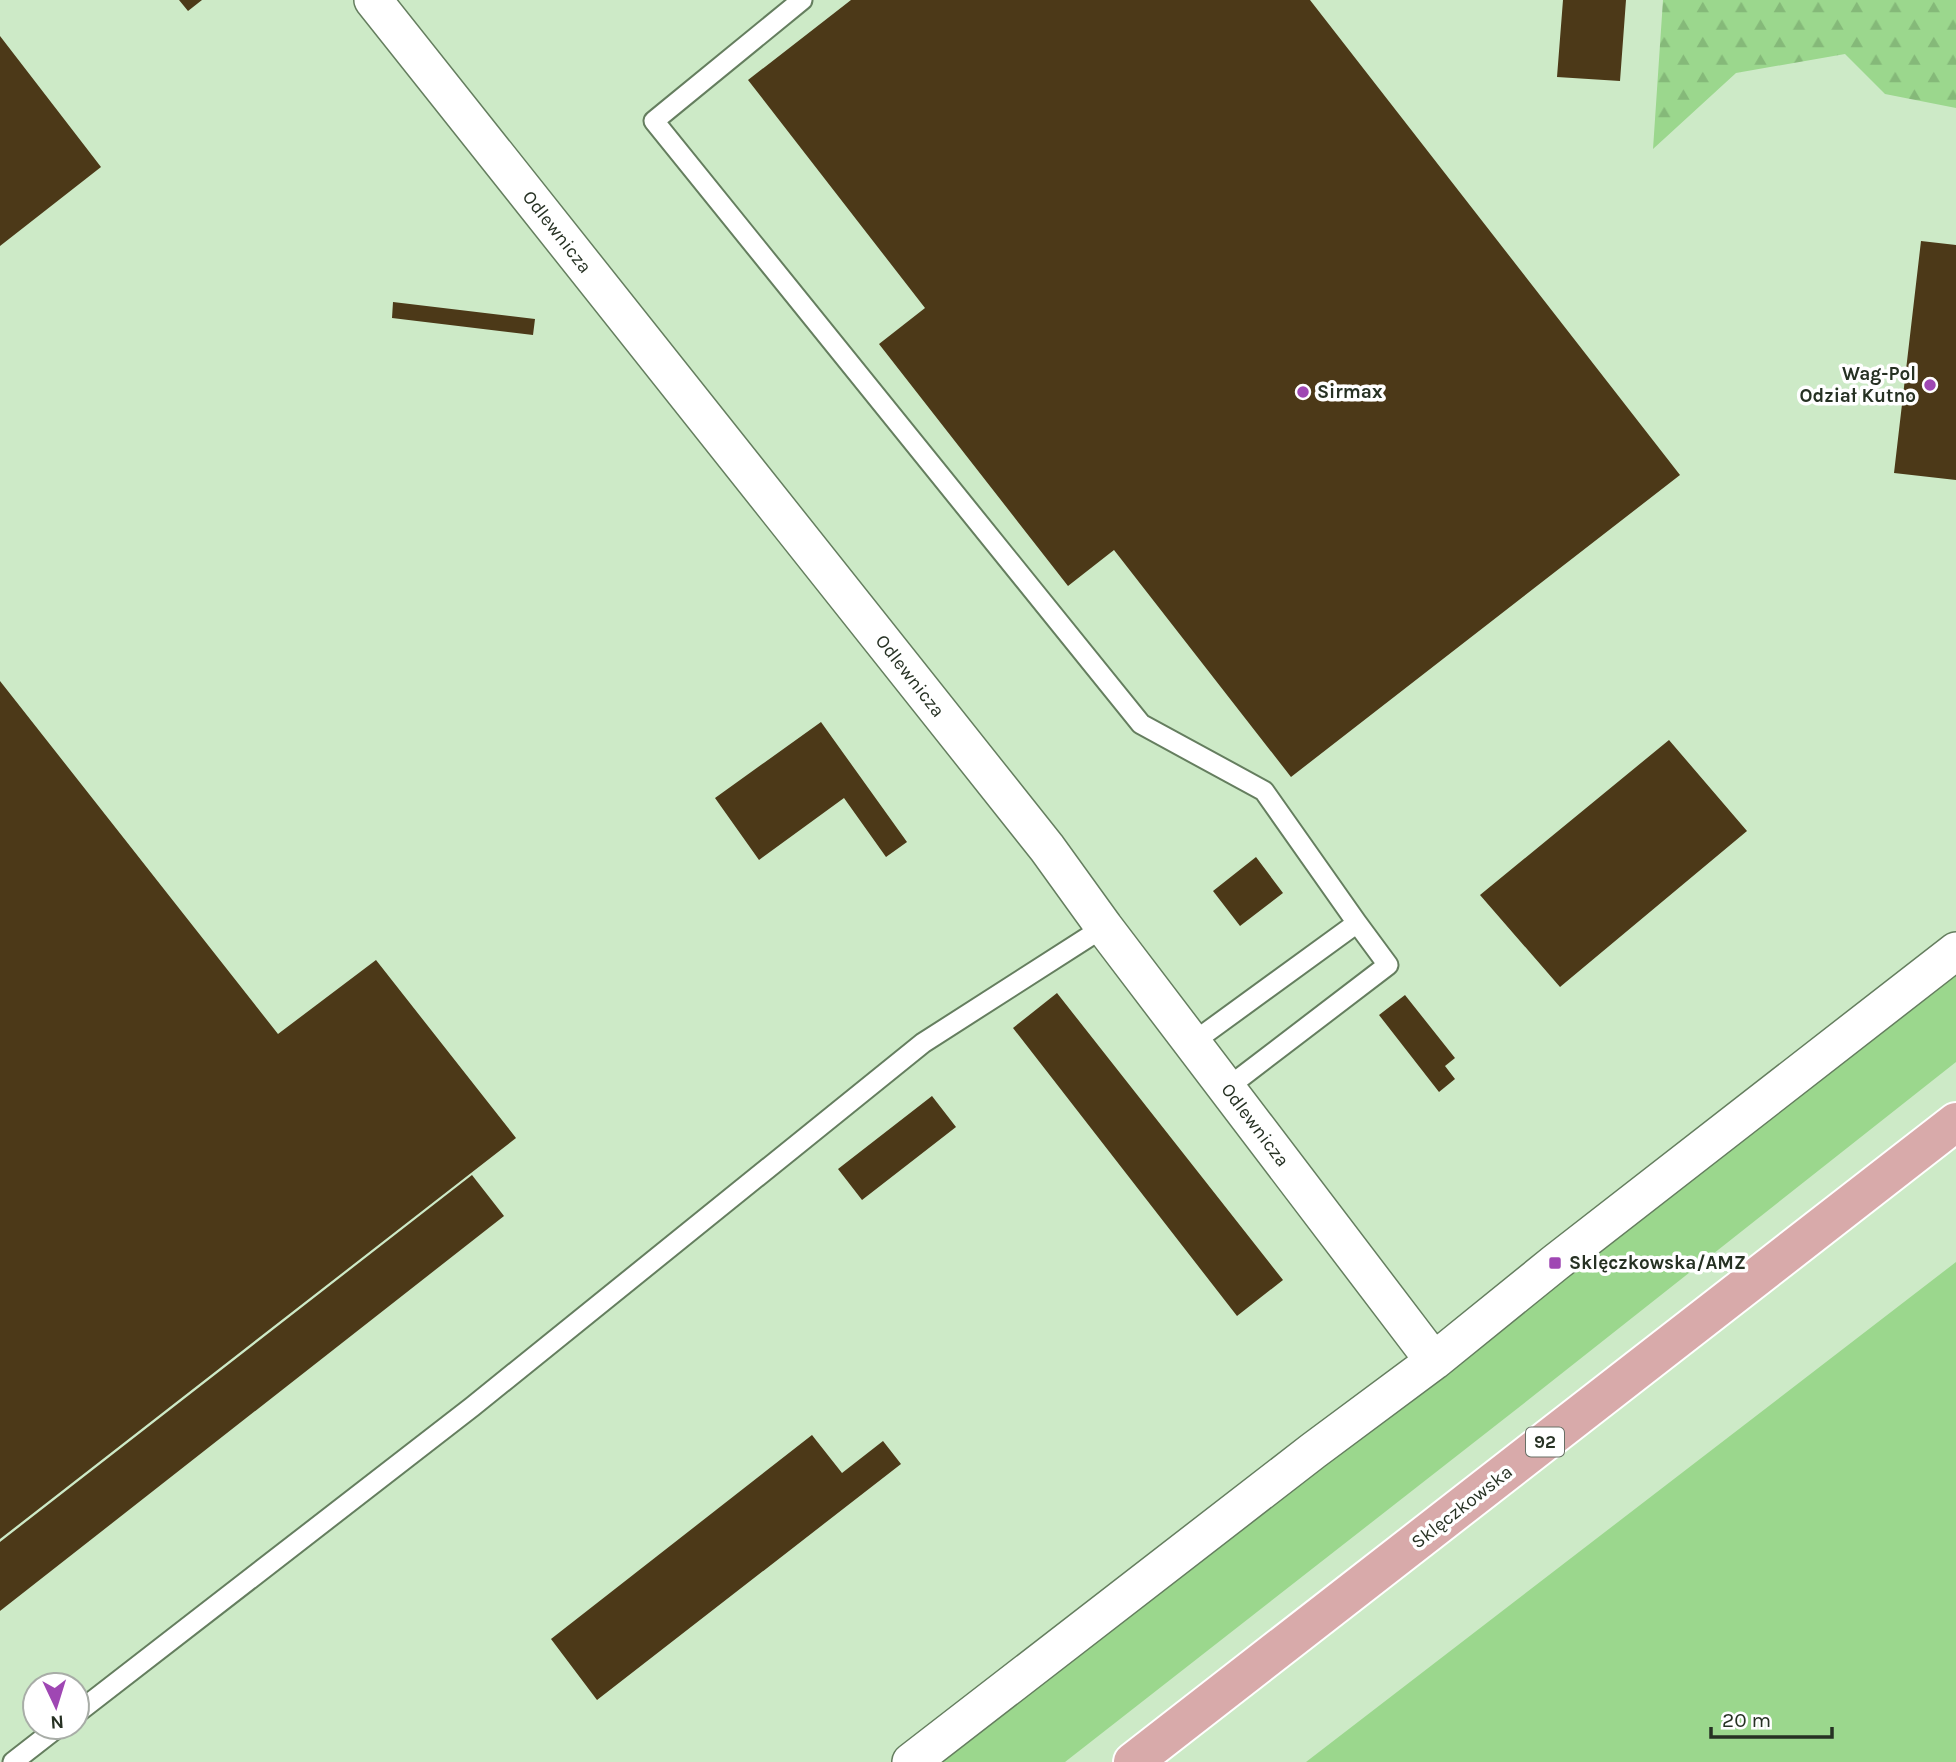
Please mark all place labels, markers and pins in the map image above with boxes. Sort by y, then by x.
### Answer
place label: Wag-Pol Odział Kutno [1800,363,1916,407]
marker: Wag-Pol Odział Kutno [1922,377,1938,393]
place label: Sirmax [1317,381,1383,403]
marker: Sirmax [1295,384,1311,400]
place label: Sklęczkowska/AMZ [1569,1252,1746,1274]
marker: Sklęczkowska/AMZ [1547,1255,1563,1271]

